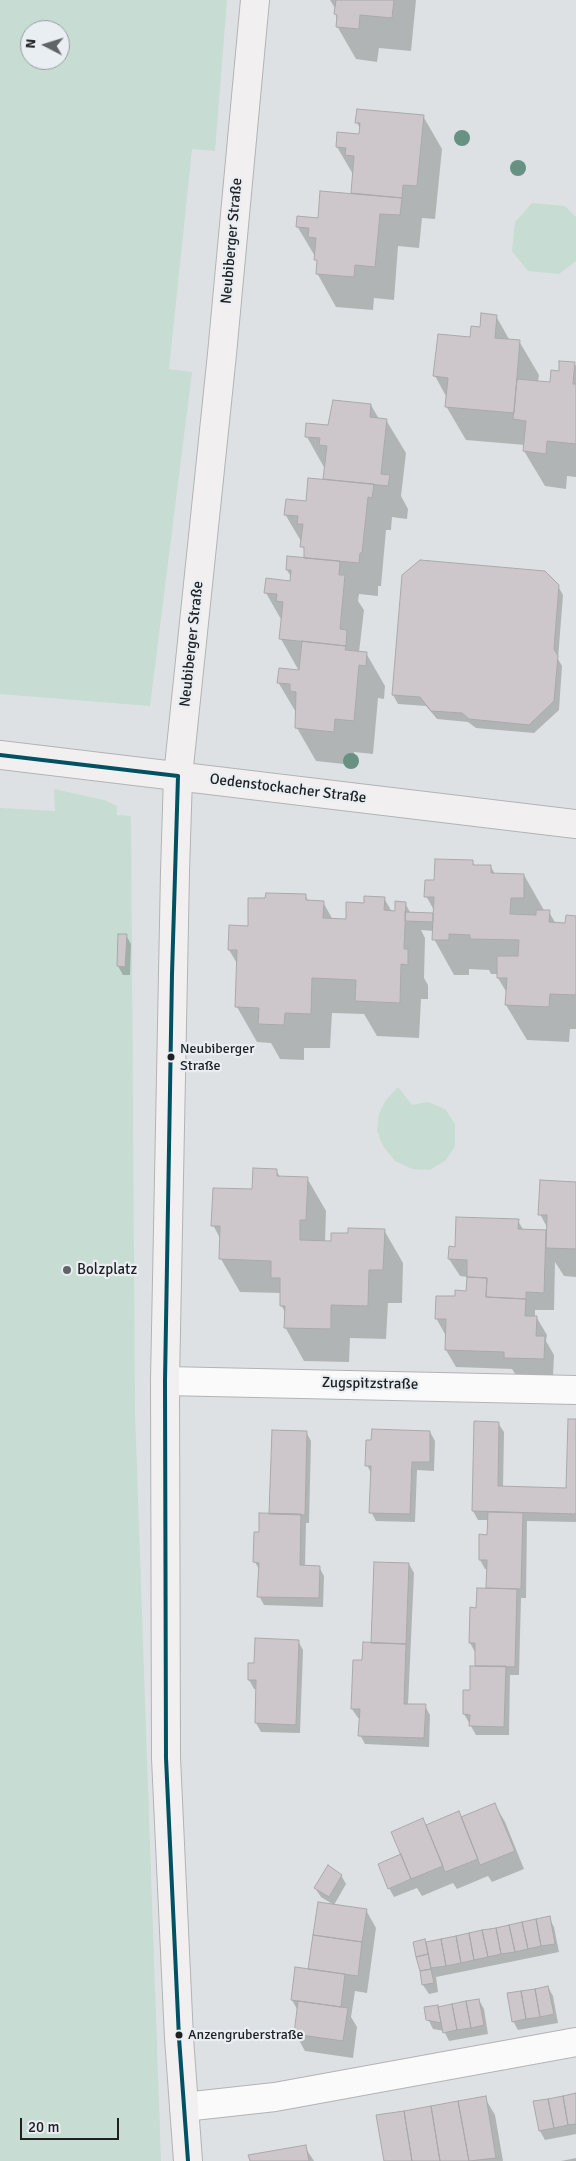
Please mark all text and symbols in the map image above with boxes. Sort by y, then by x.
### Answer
north arrow [20,20,70,70]
text: N [22,38,39,49]
street label: Neubiberger Straße [218,177,246,305]
street label: Neubiberger Straße [176,580,208,708]
street label: Oedenstockacher Straße [209,770,367,808]
place label: Neubiberger Straße [180,1041,254,1074]
marker: Neubiberger Straße [166,1052,176,1062]
place label: Bolzplatz [77,1261,137,1279]
marker: Bolzplatz [61,1264,73,1276]
street label: Zugspitzstraße [322,1374,418,1394]
place label: Anzengruberstraße [188,2027,304,2043]
marker: Anzengruberstraße [174,2030,184,2040]
scale bar [22,2108,121,2140]
text: 20 m [28,2118,59,2136]

